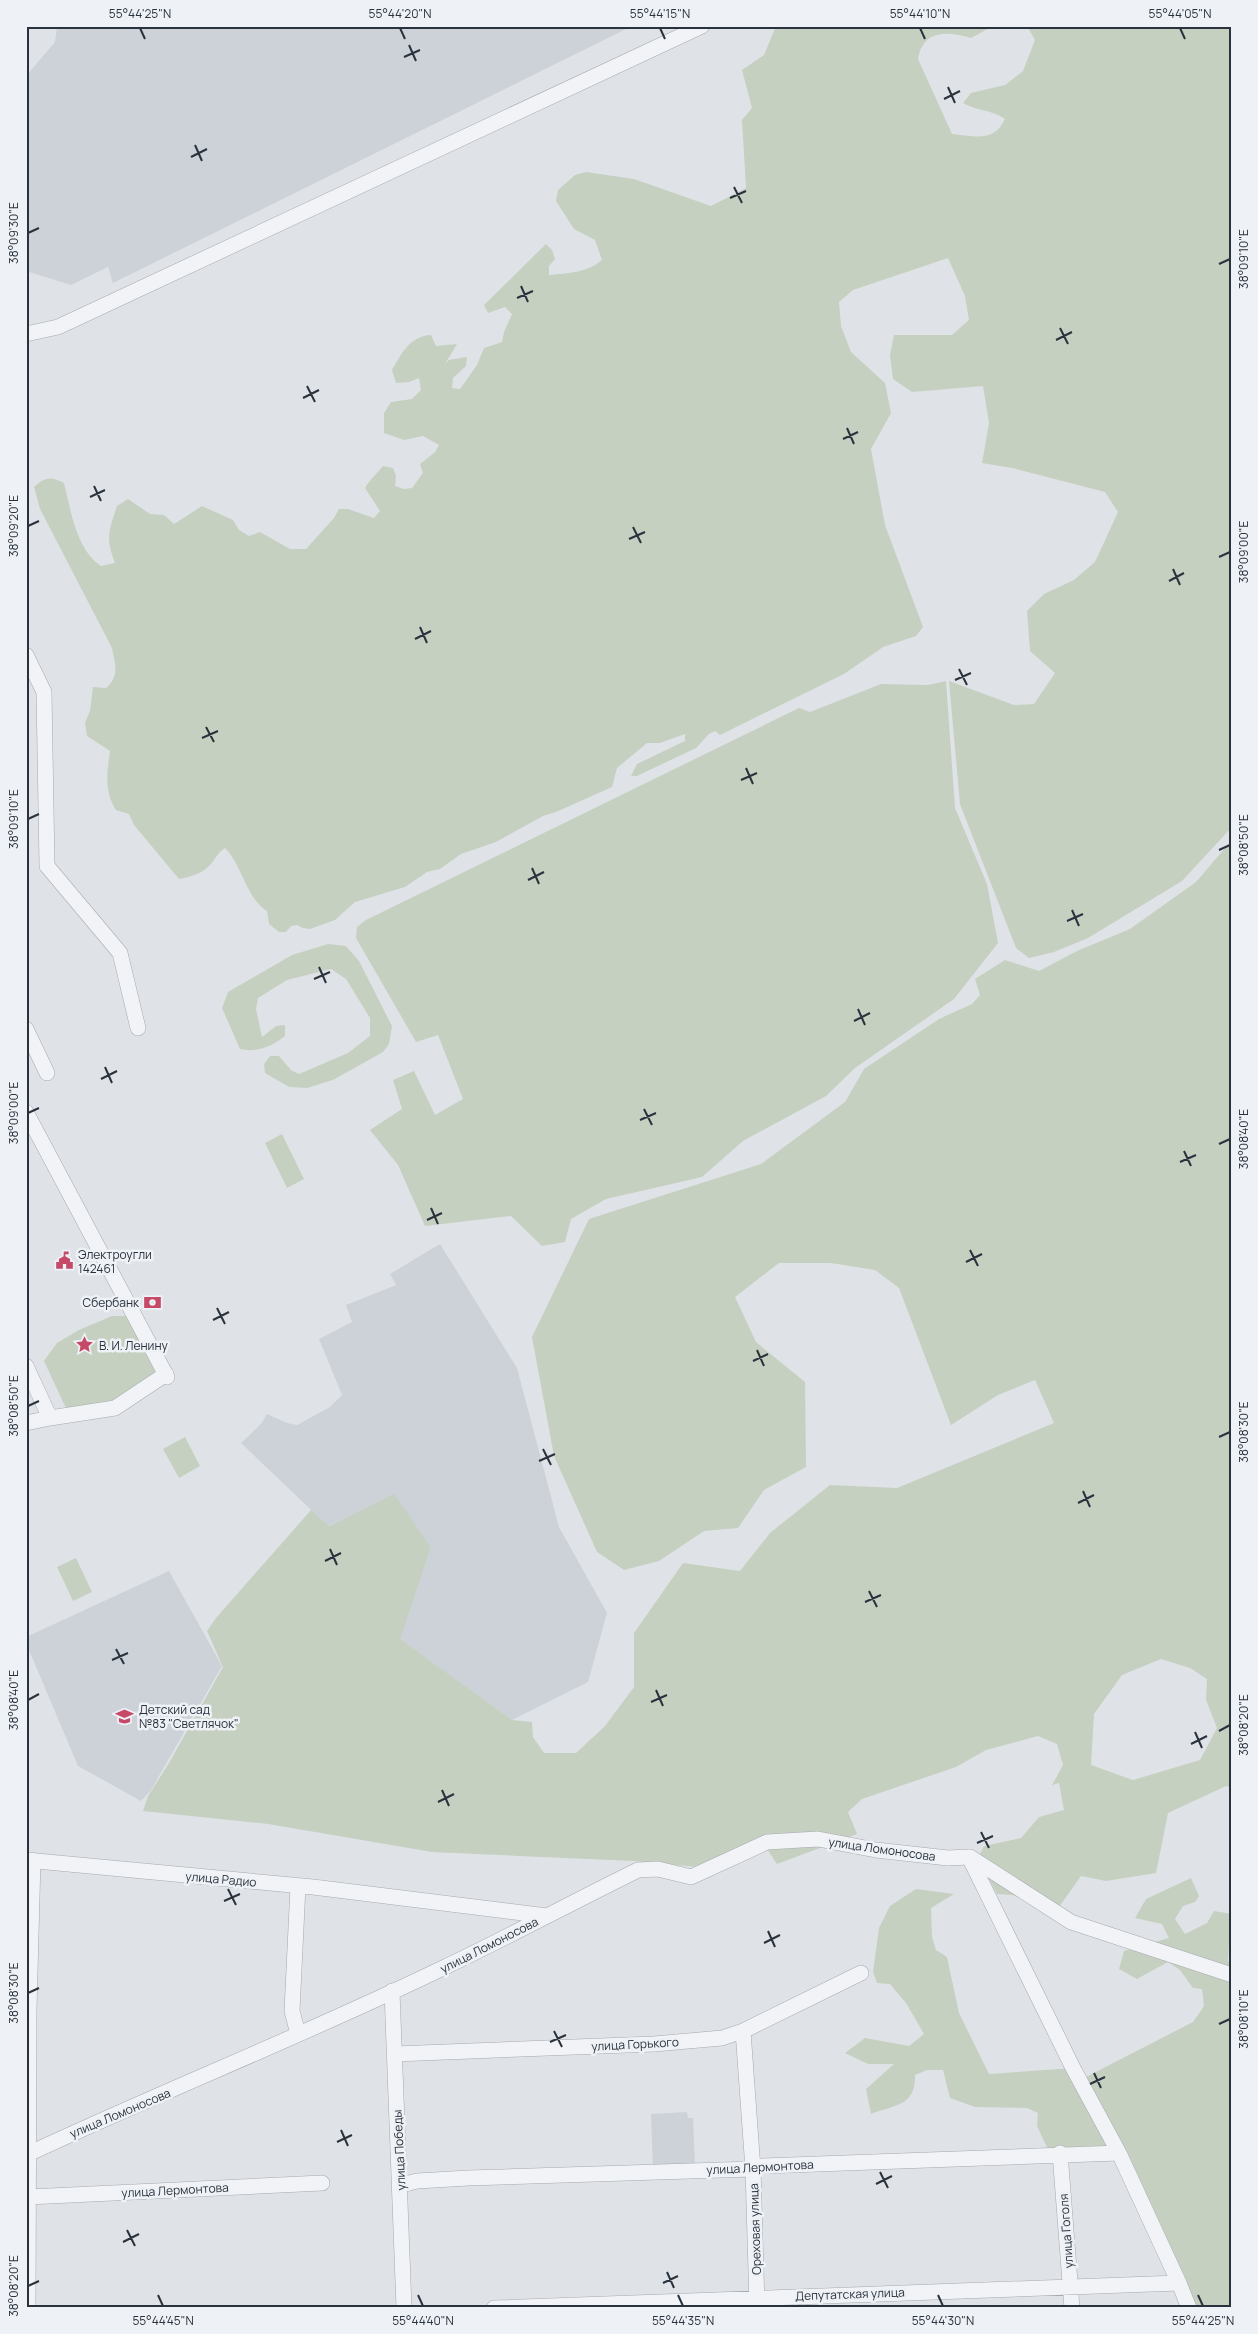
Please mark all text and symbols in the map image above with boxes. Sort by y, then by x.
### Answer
text: 55°44'25"N [109,5,171,22]
text: 55°44'20"N [369,5,431,22]
text: 55°44'15"N [630,5,690,22]
text: 55°44'10"N [890,5,950,22]
text: 55°44'05"N [1149,5,1211,22]
text: 38°09'30"E [5,202,22,264]
text: 38°09'10"E [1235,229,1252,289]
text: 38°09'20"E [5,495,22,557]
text: 38°09'00"E [1235,521,1252,583]
text: 38°09'10"E [5,789,22,849]
text: 38°08'50"E [1235,814,1252,876]
text: 38°09'00"E [5,1082,22,1144]
text: 38°08'40"E [1235,1109,1252,1169]
place label: Электроугли 142461 [78,1246,152,1277]
public building icon: Электроугли 142461 [54,1251,74,1271]
bank icon: Сбербанк [143,1292,163,1312]
place label: Сбербанк [83,1294,140,1311]
place icon: В. И. Ленину [75,1335,95,1355]
place label: В. И. Ленину [99,1337,169,1354]
text: 38°08'50"E [5,1375,22,1437]
text: 38°08'30"E [1235,1401,1252,1463]
text: 38°08'40"E [5,1670,22,1730]
text: 38°08'20"E [1235,1694,1252,1756]
place label: Детский сад №83 "Светлячок" [139,1701,239,1732]
school or university icon: Детский сад №83 "Светлячок" [115,1706,135,1726]
street label: улица Ломоносова [827,1833,937,1865]
street label: улица Радио [185,1867,257,1891]
street label: улица Ломоносова [437,1913,541,1977]
text: 38°08'30"E [5,1962,22,2024]
text: 38°08'10"E [1235,1989,1252,2049]
street label: улица Горького [591,2033,679,2055]
street label: улица Ломоносова [67,2084,173,2142]
street label: улица Победы [388,2109,410,2191]
street label: улица Лермонтова [706,2156,814,2178]
street label: улица Лермонтова [121,2179,229,2201]
street label: Ореховая улица [745,2183,765,2275]
street label: улица Гоголя [1055,2193,1077,2269]
text: 38°08'20"E [5,2255,22,2317]
street label: Депутатская улица [795,2284,905,2304]
text: 55°44'45"N [132,2312,194,2329]
text: 55°44'40"N [392,2312,454,2329]
text: 55°44'35"N [652,2312,714,2329]
text: 55°44'30"N [912,2312,974,2329]
text: 55°44'25"N [1172,2312,1234,2329]

